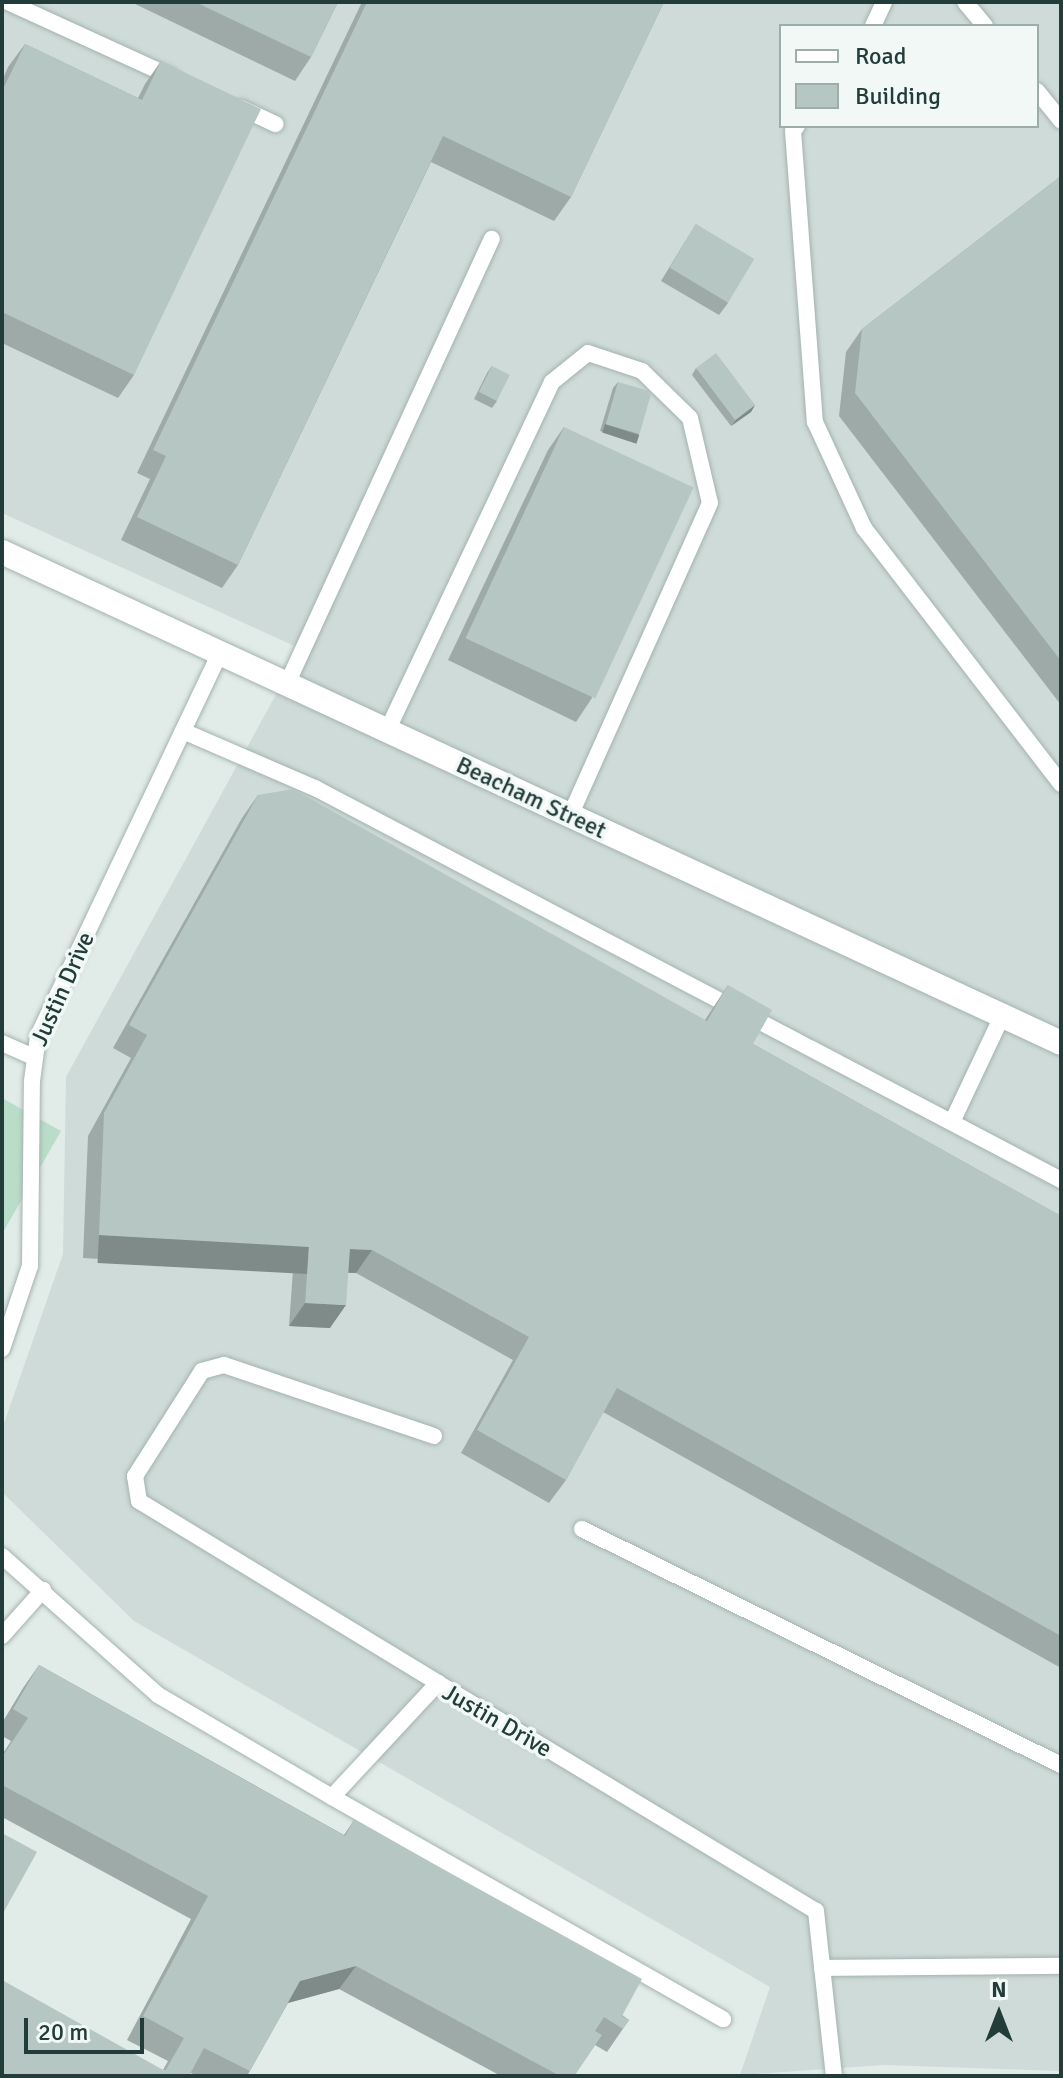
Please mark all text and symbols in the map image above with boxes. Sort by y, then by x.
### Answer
legend [779,24,1039,128]
text: Road [855,41,906,71]
text: Building [855,81,941,111]
street label: Beacham Street [451,751,611,845]
street label: Justin Drive [25,928,101,1050]
street label: Justin Drive [437,1678,557,1764]
north arrow [959,1974,1039,2054]
text: N [991,1976,1007,2003]
scale bar [28,2002,148,2052]
text: 20 m [38,2017,88,2047]

